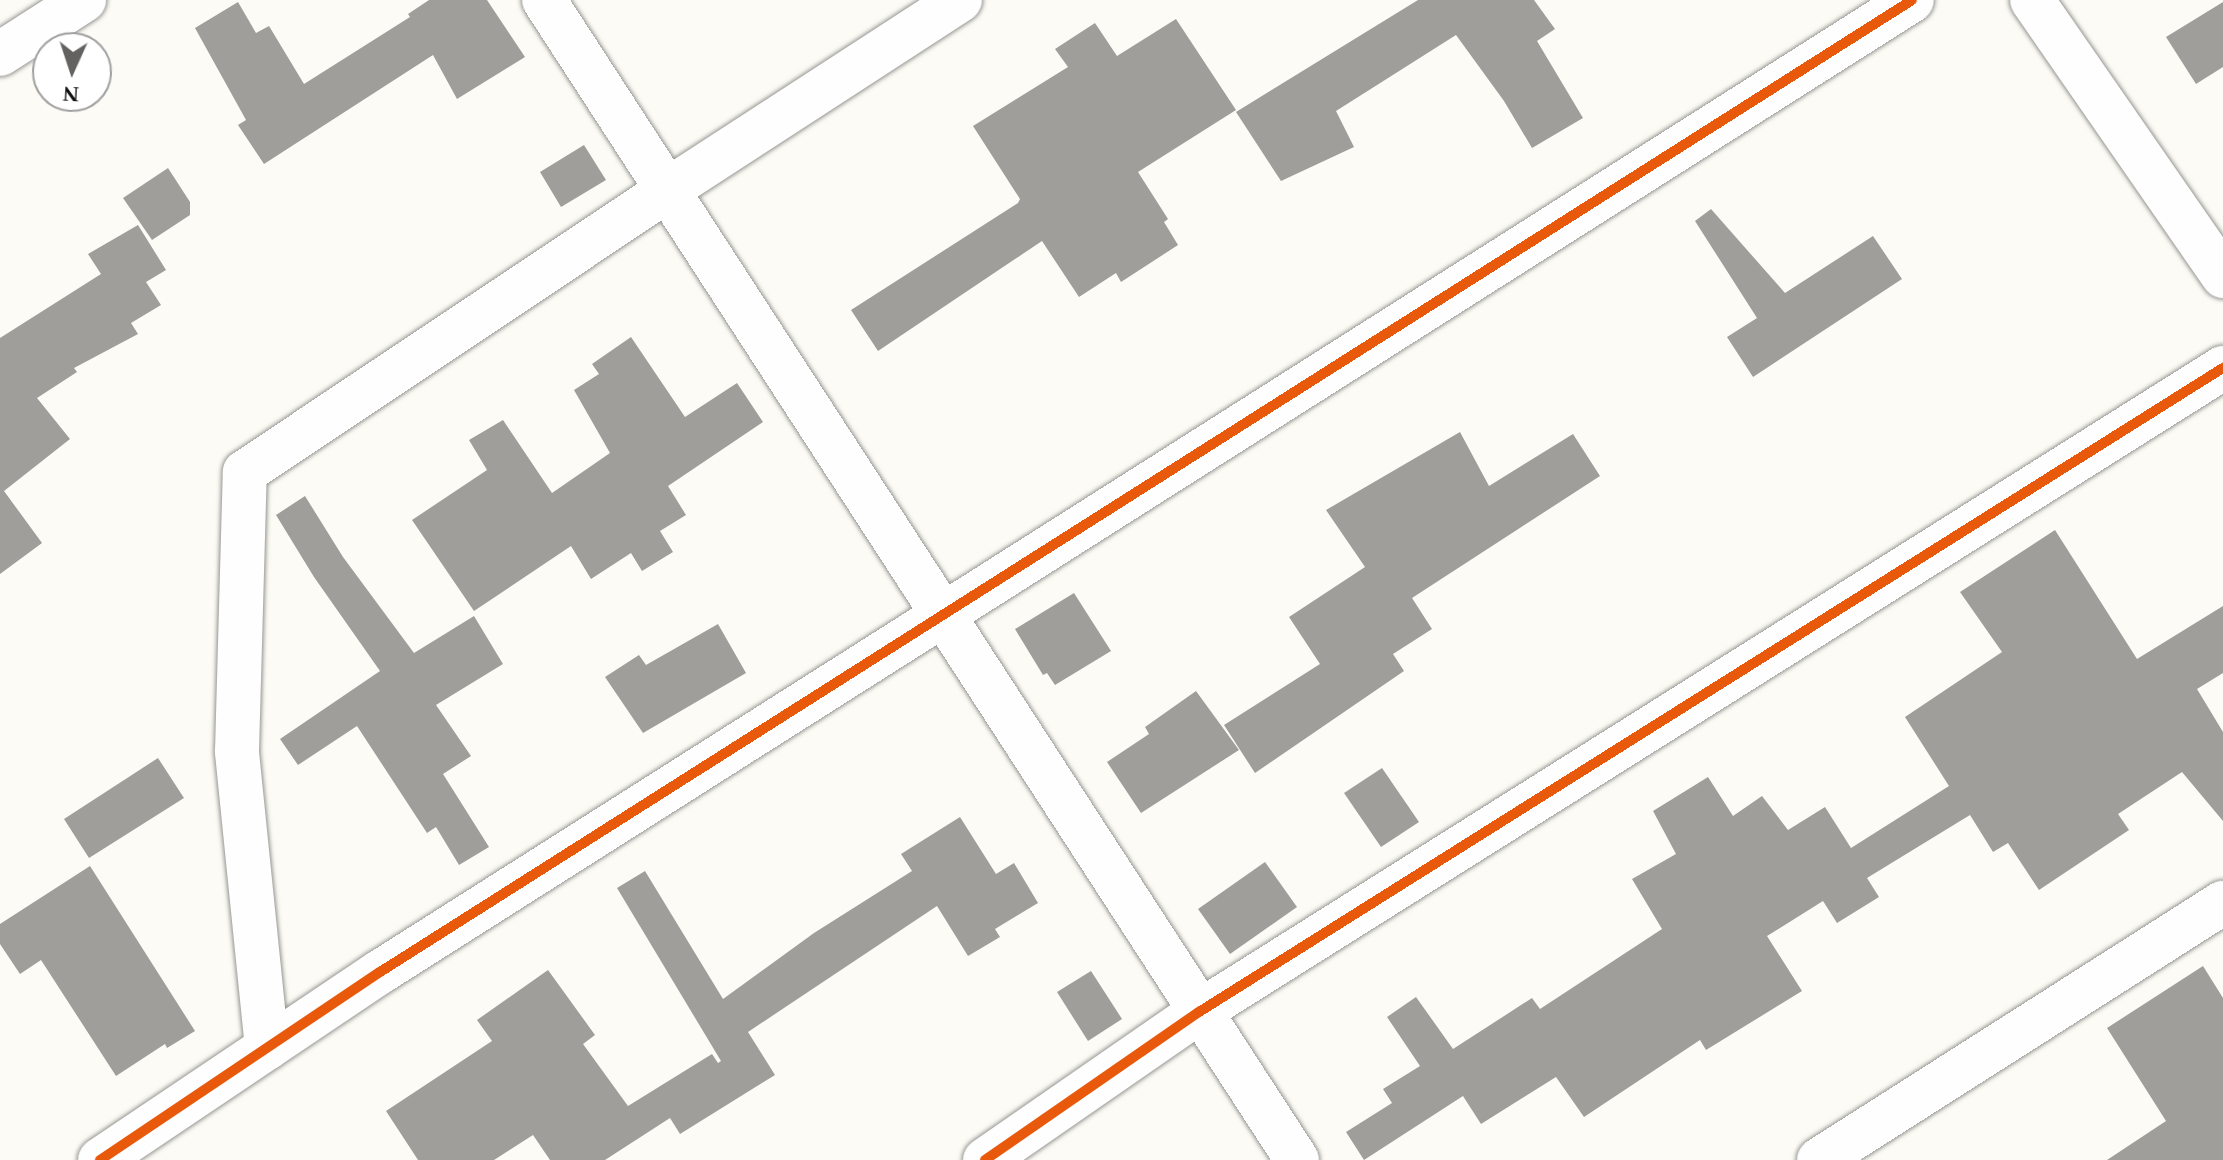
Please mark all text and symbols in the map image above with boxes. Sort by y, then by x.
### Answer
north arrow [32,32,112,112]
text: N [62,82,79,107]

